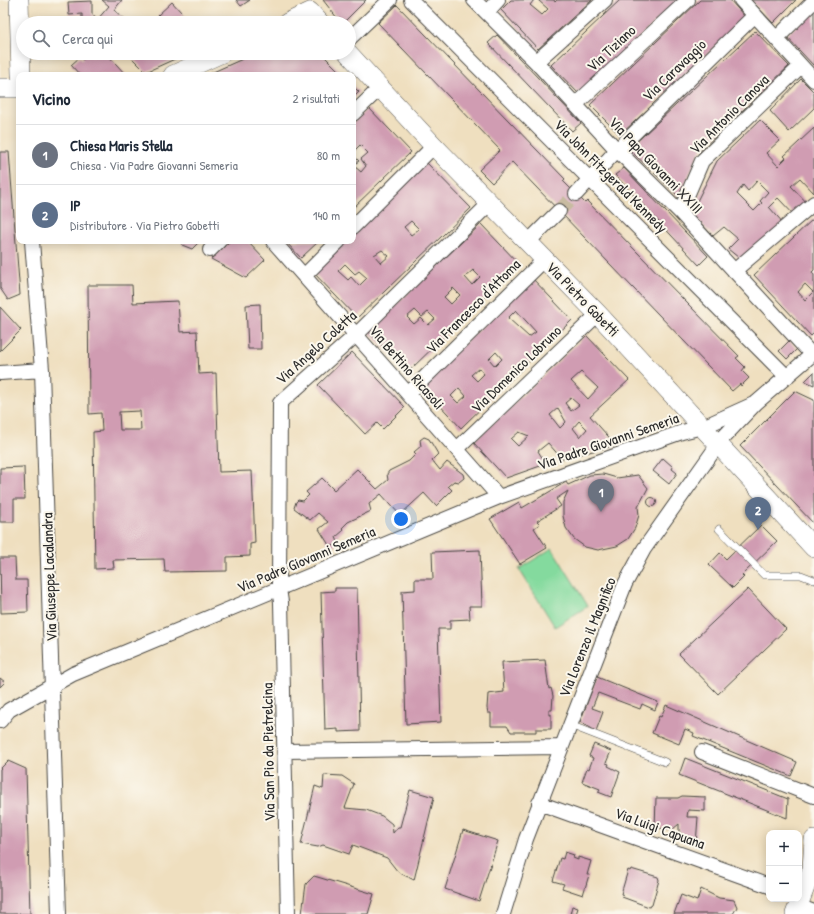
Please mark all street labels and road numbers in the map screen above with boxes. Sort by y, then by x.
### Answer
street label: Via Tiziano [582,20,640,76]
street label: Via Caravaggio [637,34,711,106]
street label: Via Antonio Canova [684,69,774,159]
street label: Via Papa Giovanni XXIII [604,112,708,218]
street label: Via John Fitzgerald Kennedy [549,114,673,238]
street label: Via Francesco d'Attoma [421,254,525,358]
street label: Via Pietro Gobetti [542,257,624,341]
street label: Via Angelo Coletta [271,305,361,389]
street label: Via Bettino Ricasoli [364,320,450,414]
street label: Via Domenico Lobruno [466,320,566,418]
street label: Via Padre Giovanni Semeria [535,407,682,475]
street label: Via Giuseppe Lacalandra [36,512,62,642]
street label: Via Padre Giovanni Semeria [234,520,378,598]
street label: Via Lorenzo il Magnifico [553,574,621,700]
street label: Via San Pio da Pietrelcina [256,682,280,822]
street label: Via Luigi Capuana [612,802,708,854]

